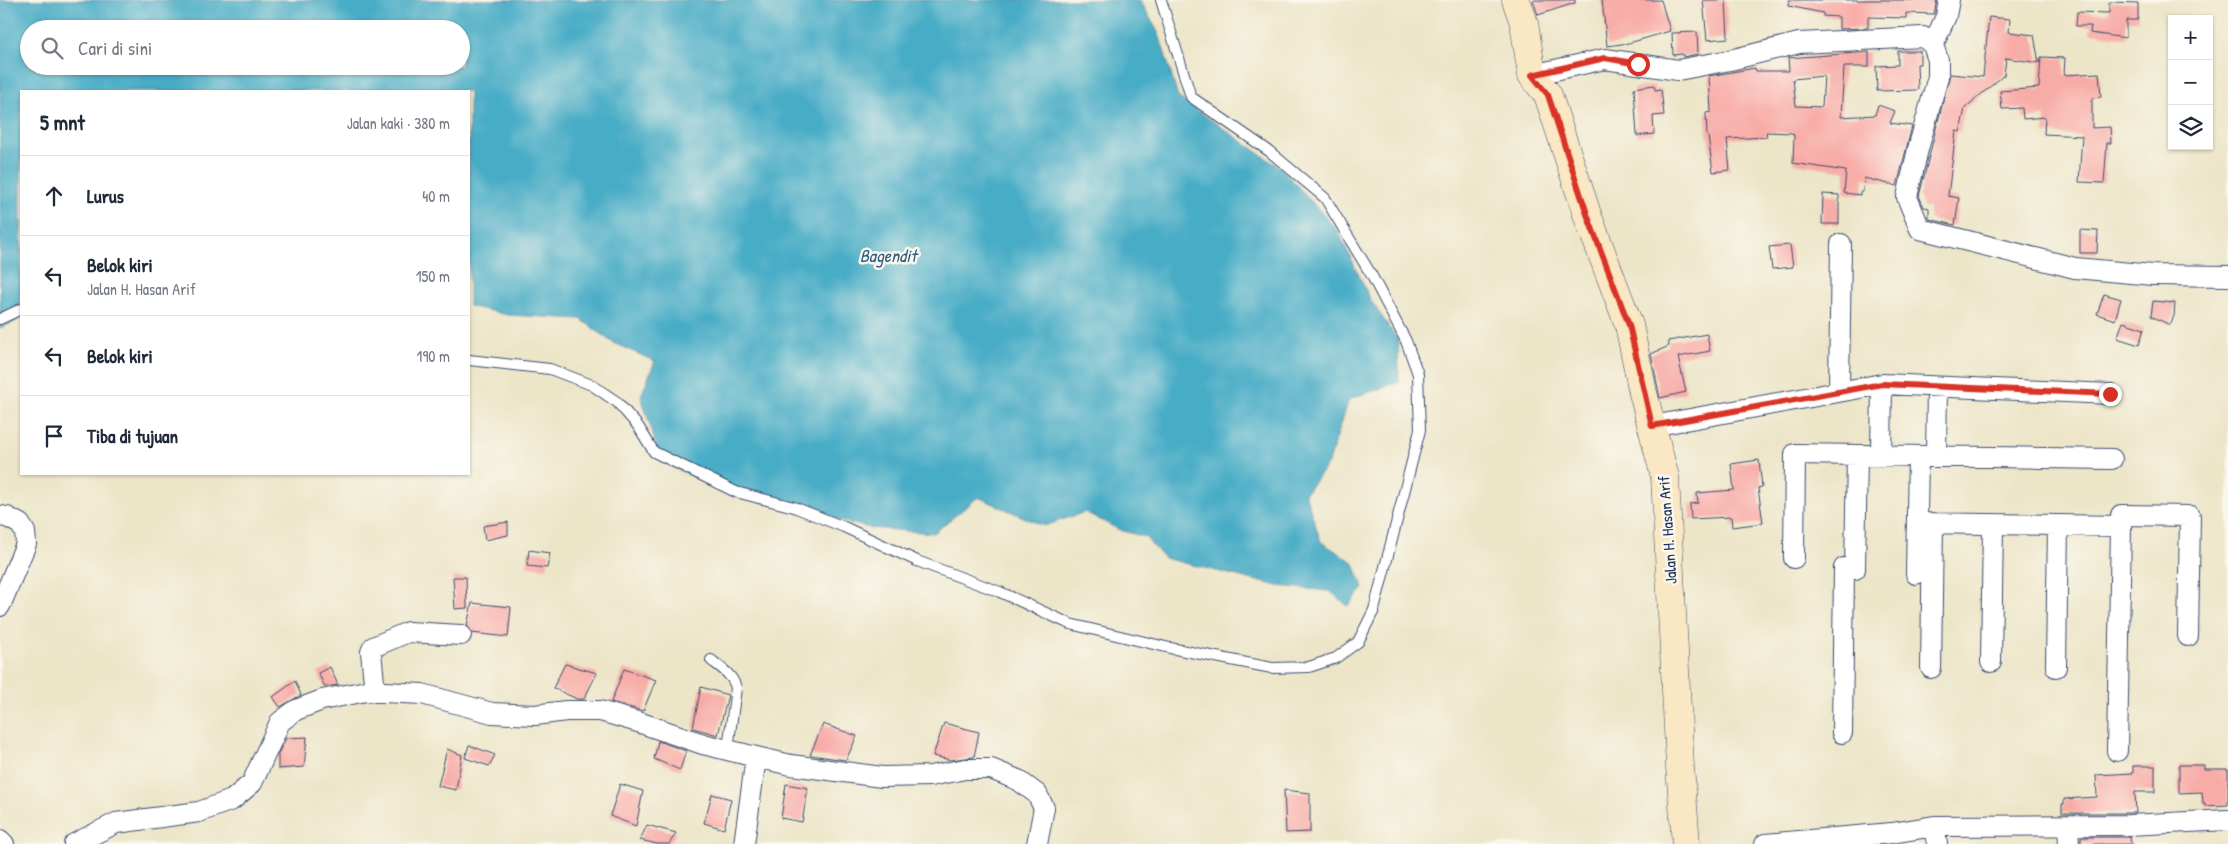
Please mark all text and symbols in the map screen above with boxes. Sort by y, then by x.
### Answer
map controls [2168,15,2213,150]
button: + [2168,15,2213,60]
search box [20,20,470,75]
icon: search [38,34,66,62]
text: Cari di sini [78,35,152,61]
route start [1627,53,1650,76]
button: − [2168,60,2213,105]
button: layers [2168,105,2213,150]
text: 5 mnt [40,108,85,137]
text: Jalan kaki · 380 m [347,112,450,134]
icon: ahead [40,182,68,210]
text: Lurus [87,183,124,209]
text: 40 m [422,185,450,207]
water label: Bagendit [860,243,919,268]
text: Belok kiri [87,252,153,278]
icon: left [40,262,68,290]
text: 150 m [416,265,450,287]
text: Jalan H. Hasan Arif [87,278,196,300]
icon: left [40,342,68,370]
text: Belok kiri [87,343,153,369]
text: 190 m [417,345,450,367]
route end [2099,383,2122,406]
icon: arrive [40,422,68,450]
text: Tiba di tujuan [87,423,178,449]
street label: Jalan H. Hasan Arif [1652,475,1682,585]

